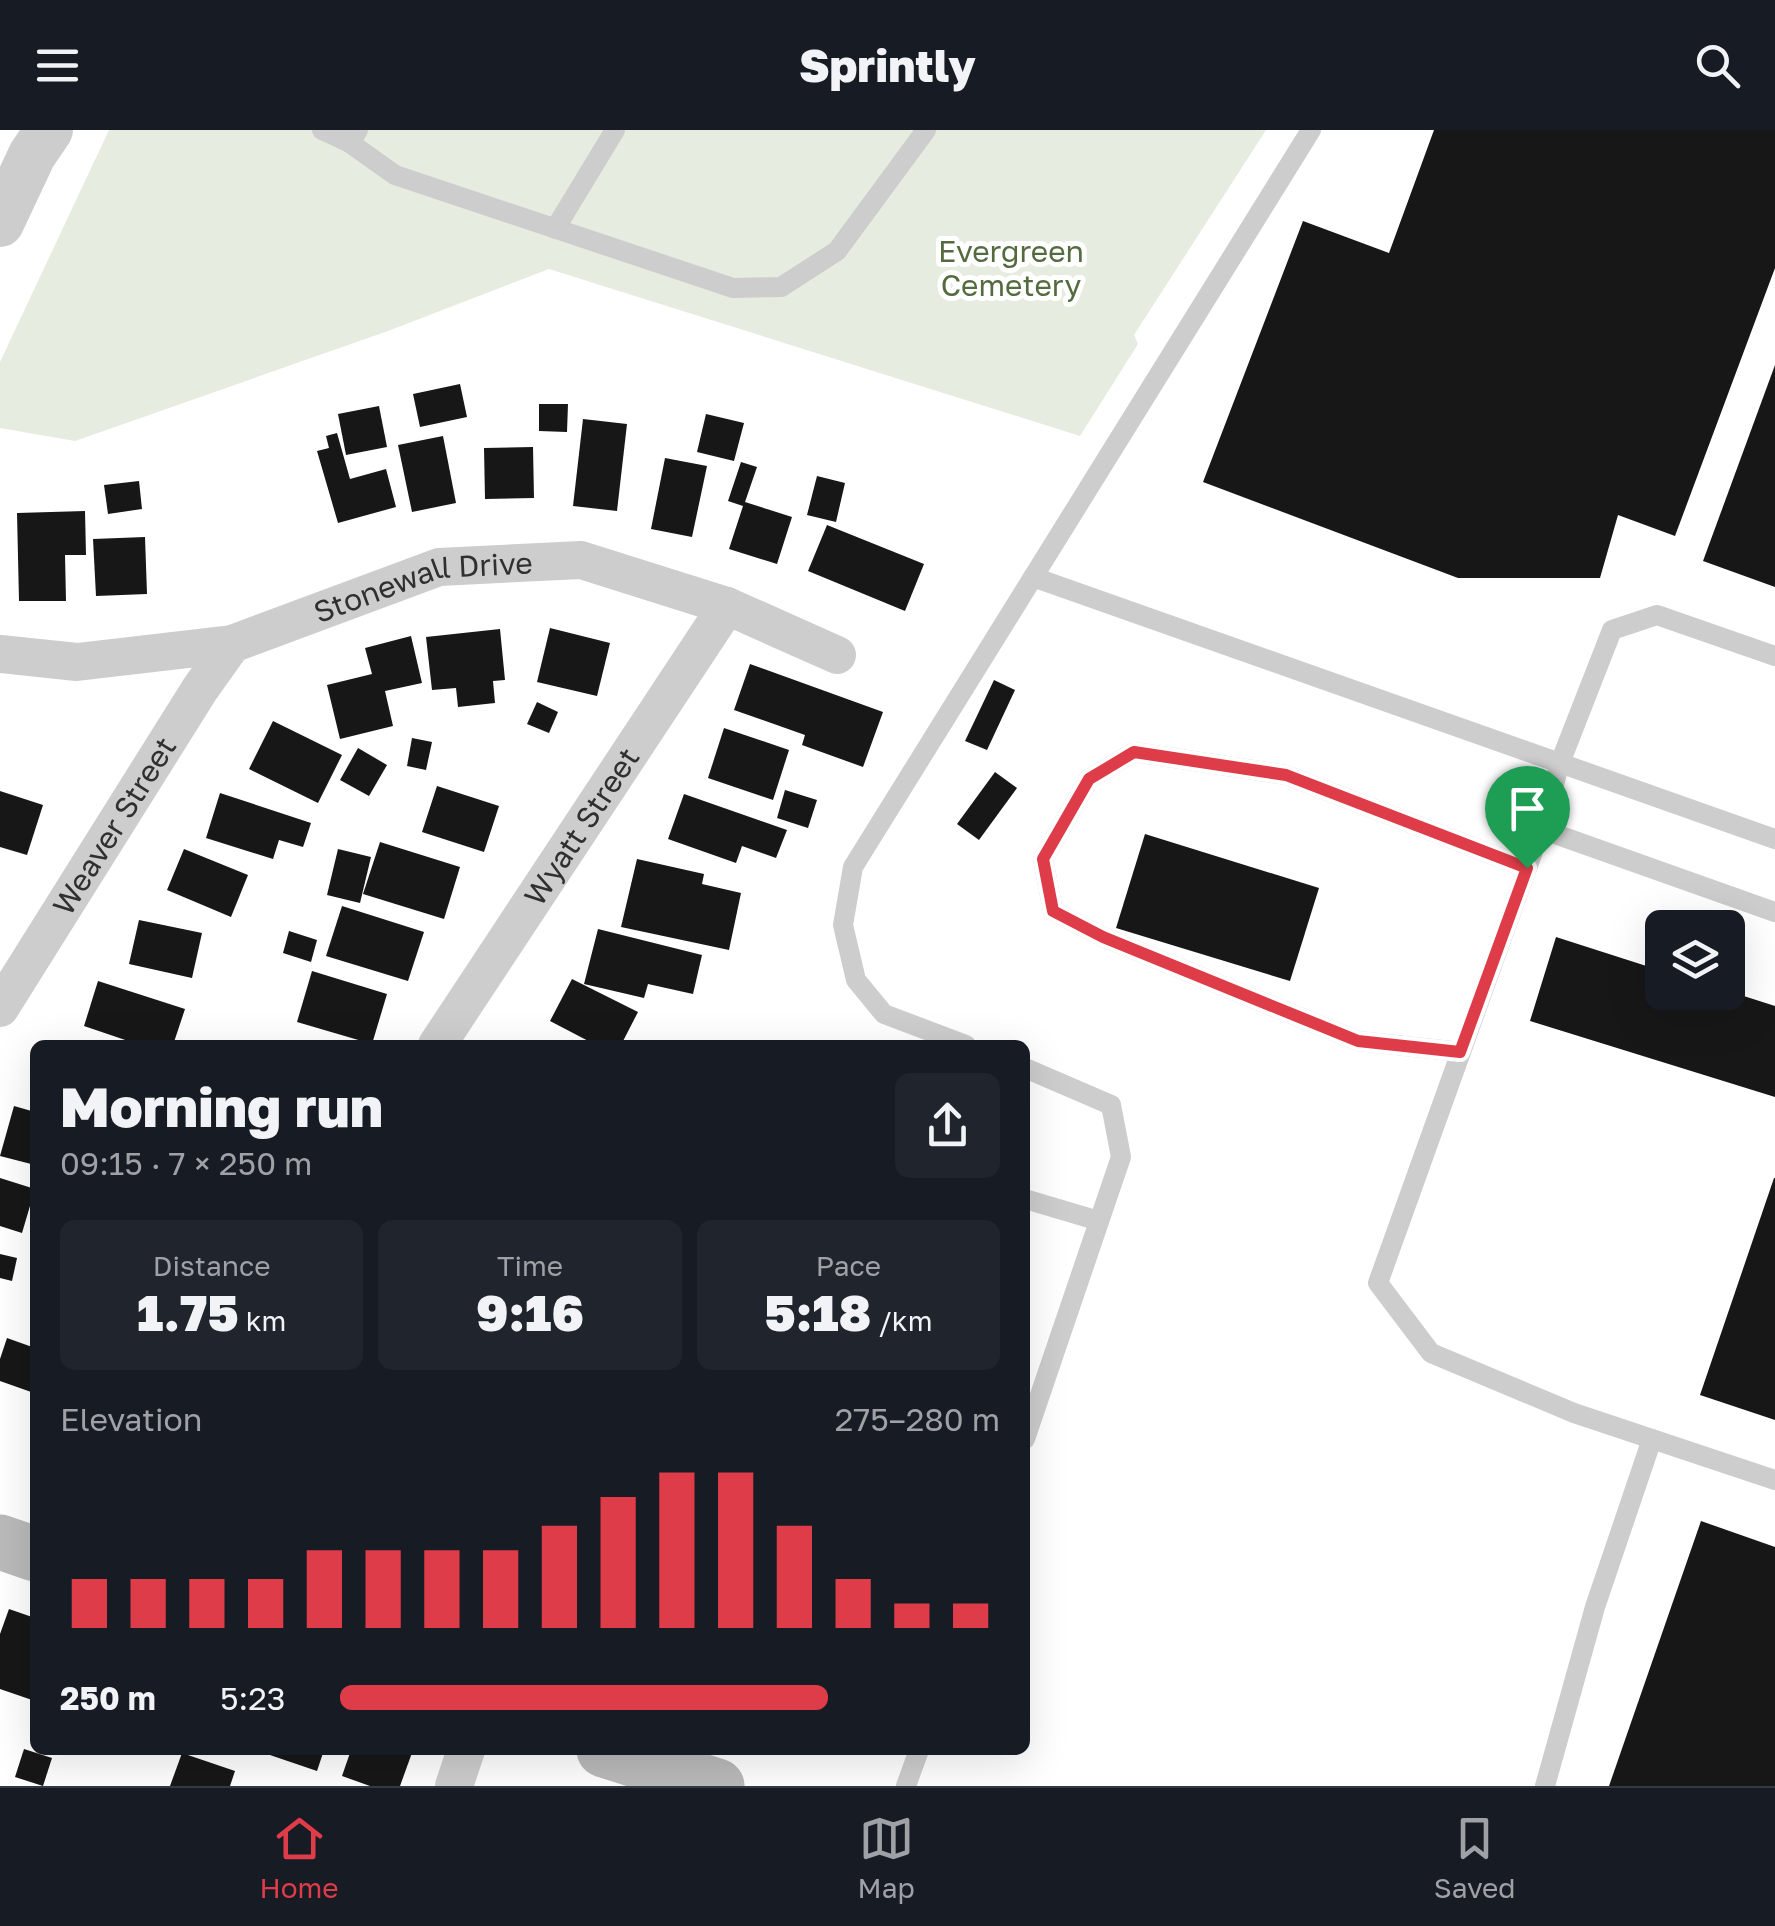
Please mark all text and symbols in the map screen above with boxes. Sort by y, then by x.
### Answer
icon: menu [30,38,85,93]
text: Sprintly [799,38,976,92]
icon: search [1690,38,1745,93]
park label: Evergreen Cemetery [938,233,1084,303]
street label: Stonewall Drive [309,544,533,630]
street label: Weaver Street [45,730,183,921]
street label: Wyatt Street [516,741,646,912]
pin [1485,766,1570,869]
icon: arrive [1500,781,1555,836]
map controls [1645,910,1745,1010]
button: layers [1645,910,1745,1010]
text: Morning run [60,1073,383,1139]
button: share [895,1073,1000,1178]
text: 09:15 · 7 × 250 m [60,1144,312,1182]
text: Distance [153,1249,271,1282]
text: Time [497,1249,563,1282]
text: Pace [816,1249,881,1282]
text: 1.75 [137,1282,239,1342]
text: 9:16 [476,1282,584,1342]
text: 5:18 [764,1282,871,1342]
text: km [239,1304,286,1337]
text: /km [871,1304,932,1337]
text: Elevation [60,1400,202,1438]
text: 275–280 m [835,1400,1000,1438]
text: 250 m [60,1679,156,1717]
text: 5:23 [220,1679,285,1717]
tab: Home [260,1811,339,1904]
tab: Map [858,1811,915,1904]
tab: Saved [1434,1811,1516,1904]

